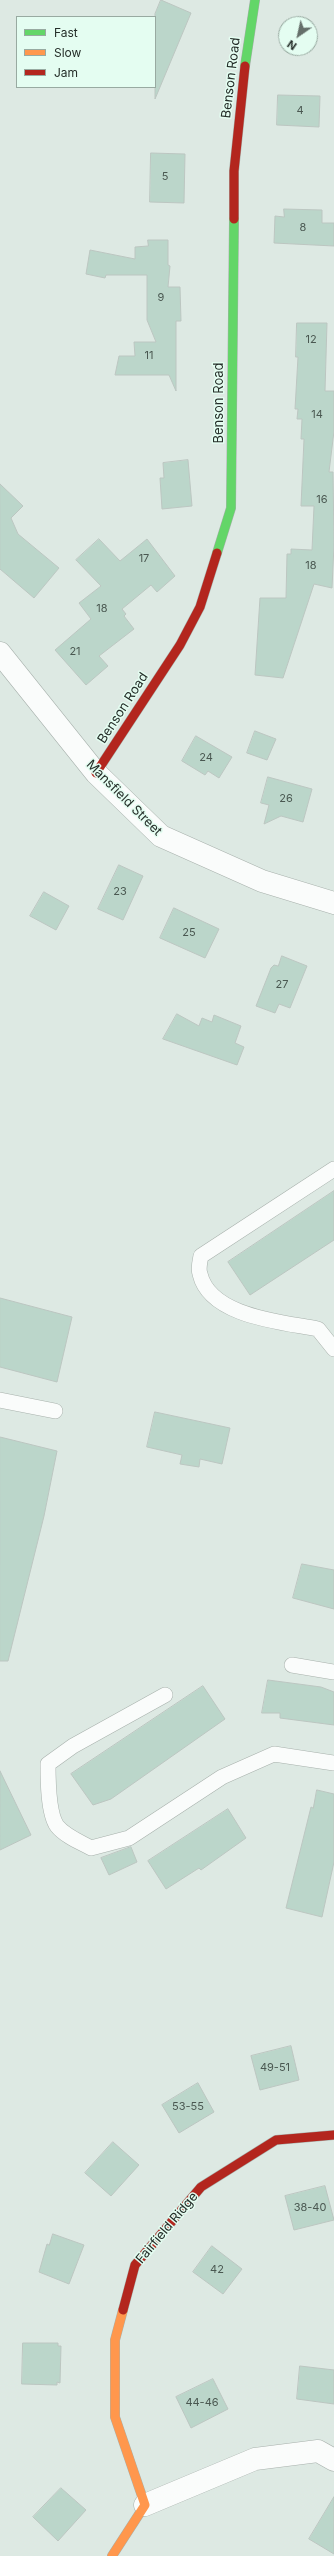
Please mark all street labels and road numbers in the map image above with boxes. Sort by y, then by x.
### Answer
street label: Benson Road [218,37,244,119]
street label: Benson Road [211,362,227,444]
street label: Benson Road [94,670,152,746]
street label: Mansfield Street [83,757,165,839]
street label: Fairfield Ridge [133,2189,201,2267]

